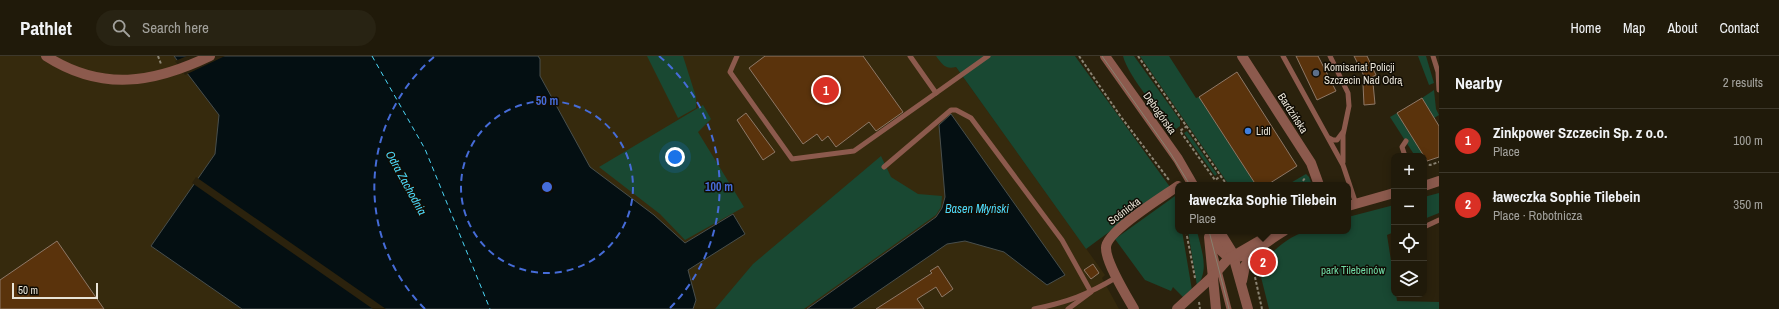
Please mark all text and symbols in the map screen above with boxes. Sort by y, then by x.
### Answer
search box [96,10,376,46]
text: Pathlet [20,15,72,41]
icon: search [110,17,132,39]
text: Search here [142,17,209,38]
text: Home [1570,19,1601,37]
text: Map [1623,19,1645,37]
text: About [1667,19,1697,37]
text: Contact [1719,19,1759,37]
place label: Komisariat Policji Szczecin Nad Odrą [1324,60,1403,87]
marker: Komisariat Policji Szczecin Nad Odrą [1311,68,1321,78]
text: Nearby [1455,71,1502,94]
text: 2 results [1723,74,1763,91]
pin: 1 [813,75,839,105]
street label: Dębogórska [1140,89,1180,137]
street label: Bardzińska [1275,90,1311,136]
text: 50 m [536,93,558,109]
text: Zinkpower Szczecin Sp. z o.o. [1493,122,1667,143]
place label: Lidl [1256,124,1271,138]
marker: Lidl [1243,126,1253,136]
text: 1 [1465,132,1471,149]
text: 100 m [1733,132,1763,149]
text: Place [1493,143,1520,160]
your location [665,147,685,167]
water label: Odra Zachodnia [382,148,430,218]
map controls [1391,153,1427,297]
button: + [1391,153,1427,189]
text: 100 m [705,179,733,195]
centre of rings [540,180,554,194]
popup [1175,182,1351,234]
text: ławeczka Sophie Tilebein [1493,186,1640,207]
text: ławeczka Sophie Tilebein [1189,189,1337,210]
button: − [1391,189,1427,225]
street label: Sośnicka [1105,194,1143,228]
text: 2 [1465,196,1471,213]
text: 350 m [1733,196,1763,213]
water label: Basen Młyński [945,201,1009,217]
text: Place · Robotnicza [1493,207,1582,224]
text: Place [1189,210,1216,227]
button: locate [1391,225,1427,261]
pin: 2 [1250,247,1276,277]
button: layers [1391,261,1427,297]
park label: park Tilebeinów [1321,263,1385,277]
scale bar [12,281,98,300]
text: 50 m [18,283,38,297]

